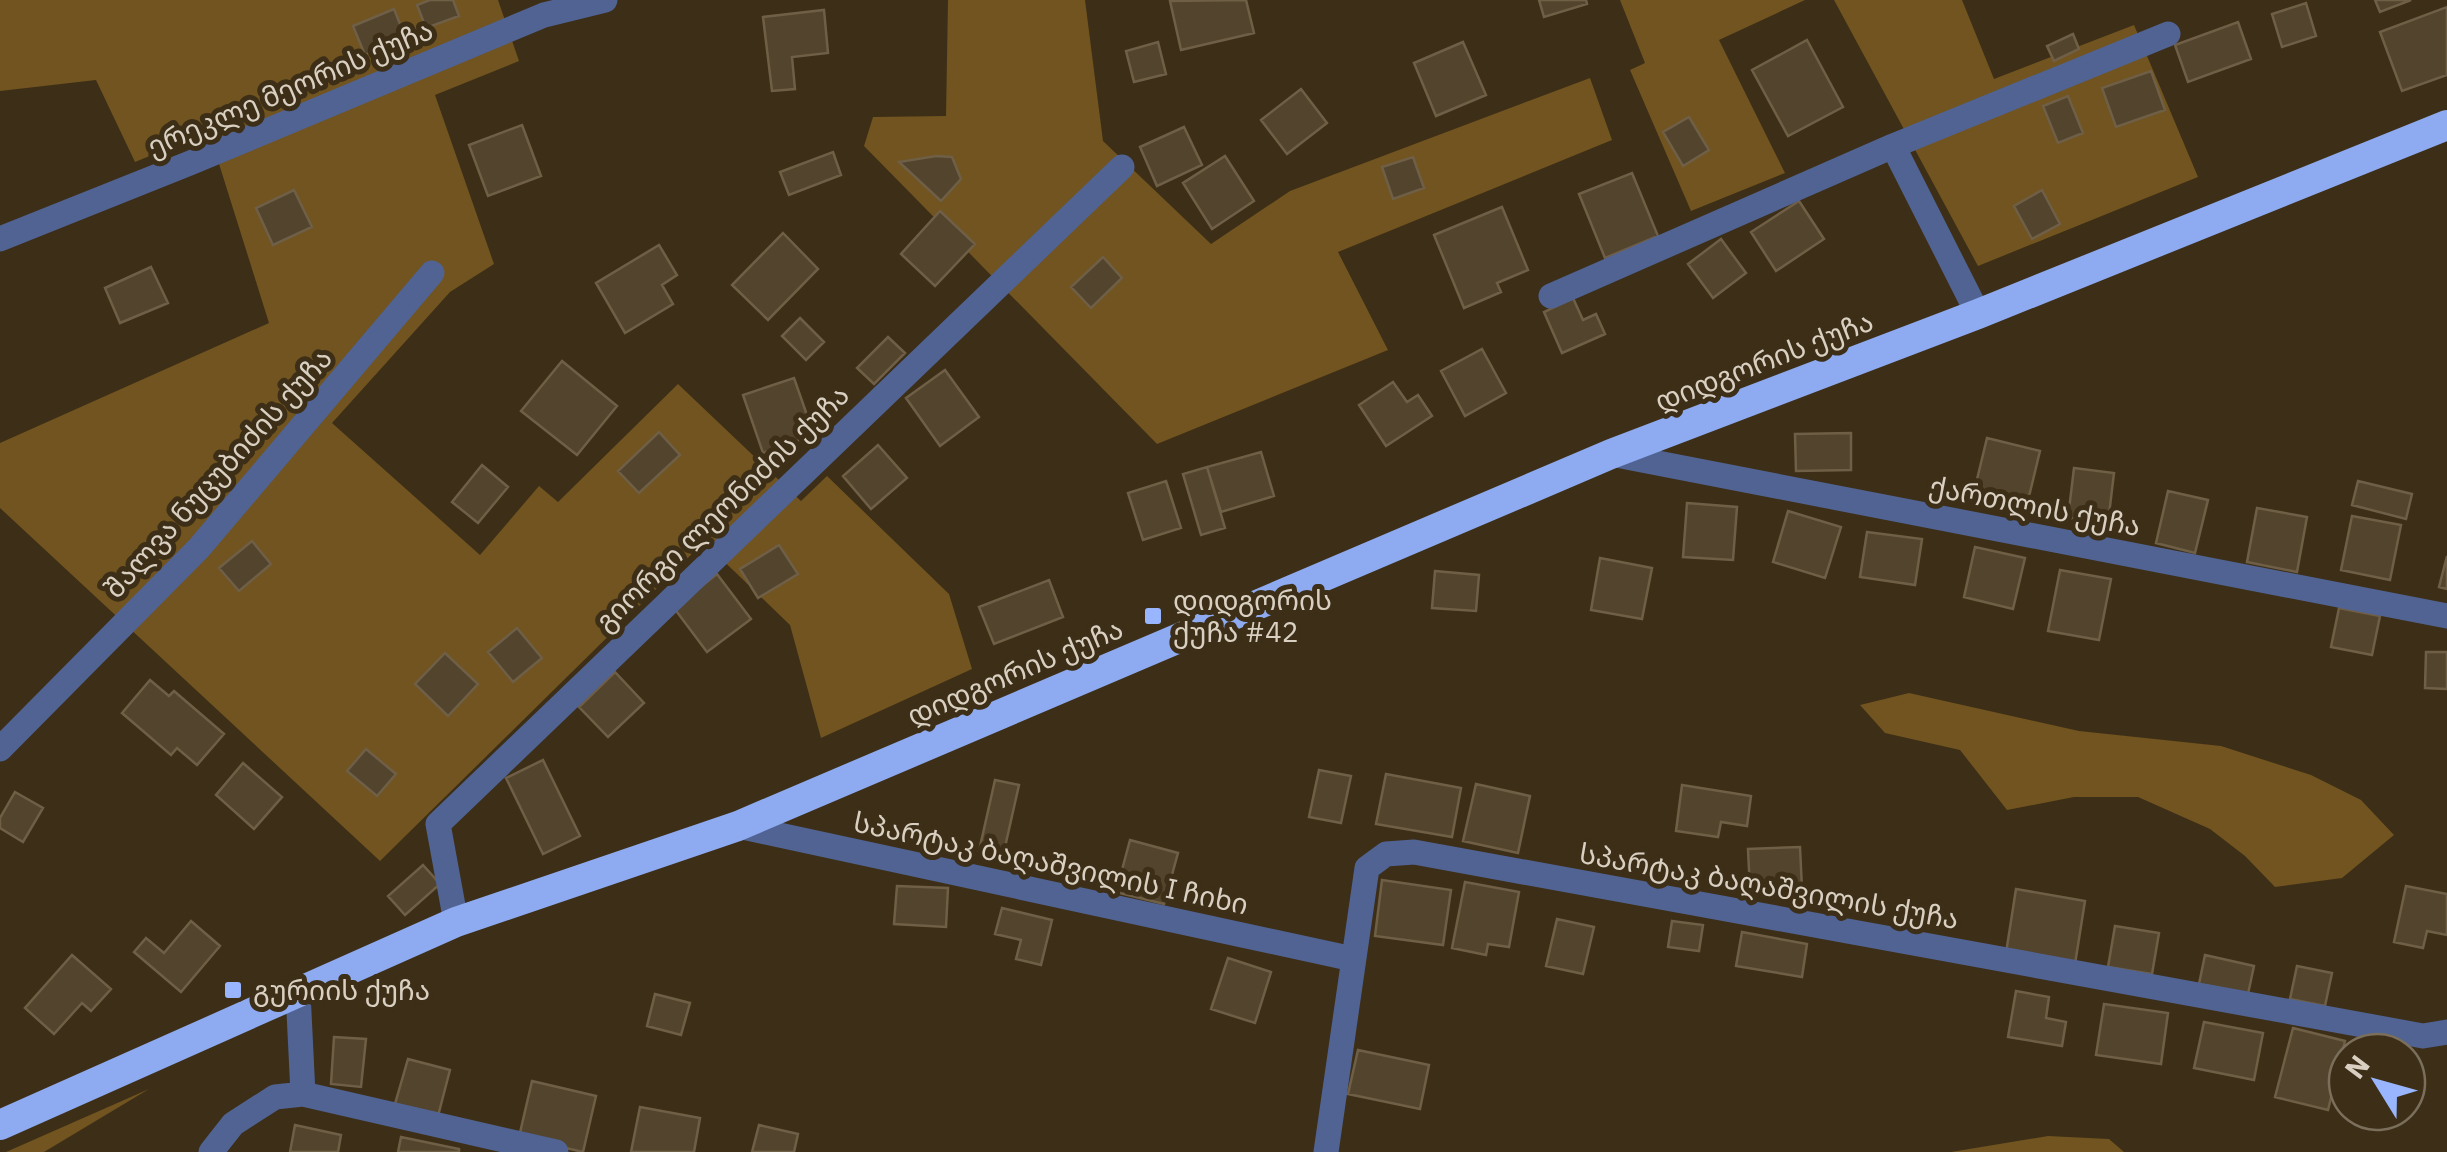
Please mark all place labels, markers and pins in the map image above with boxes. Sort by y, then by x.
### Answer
place label: დიდგორის ქუჩა #42 [1173,581,1332,650]
marker: დიდგორის ქუჩა #42 [1142,605,1164,627]
place label: გურიის ქუჩა [253,971,430,1008]
marker: გურიის ქუჩა [222,979,244,1001]

